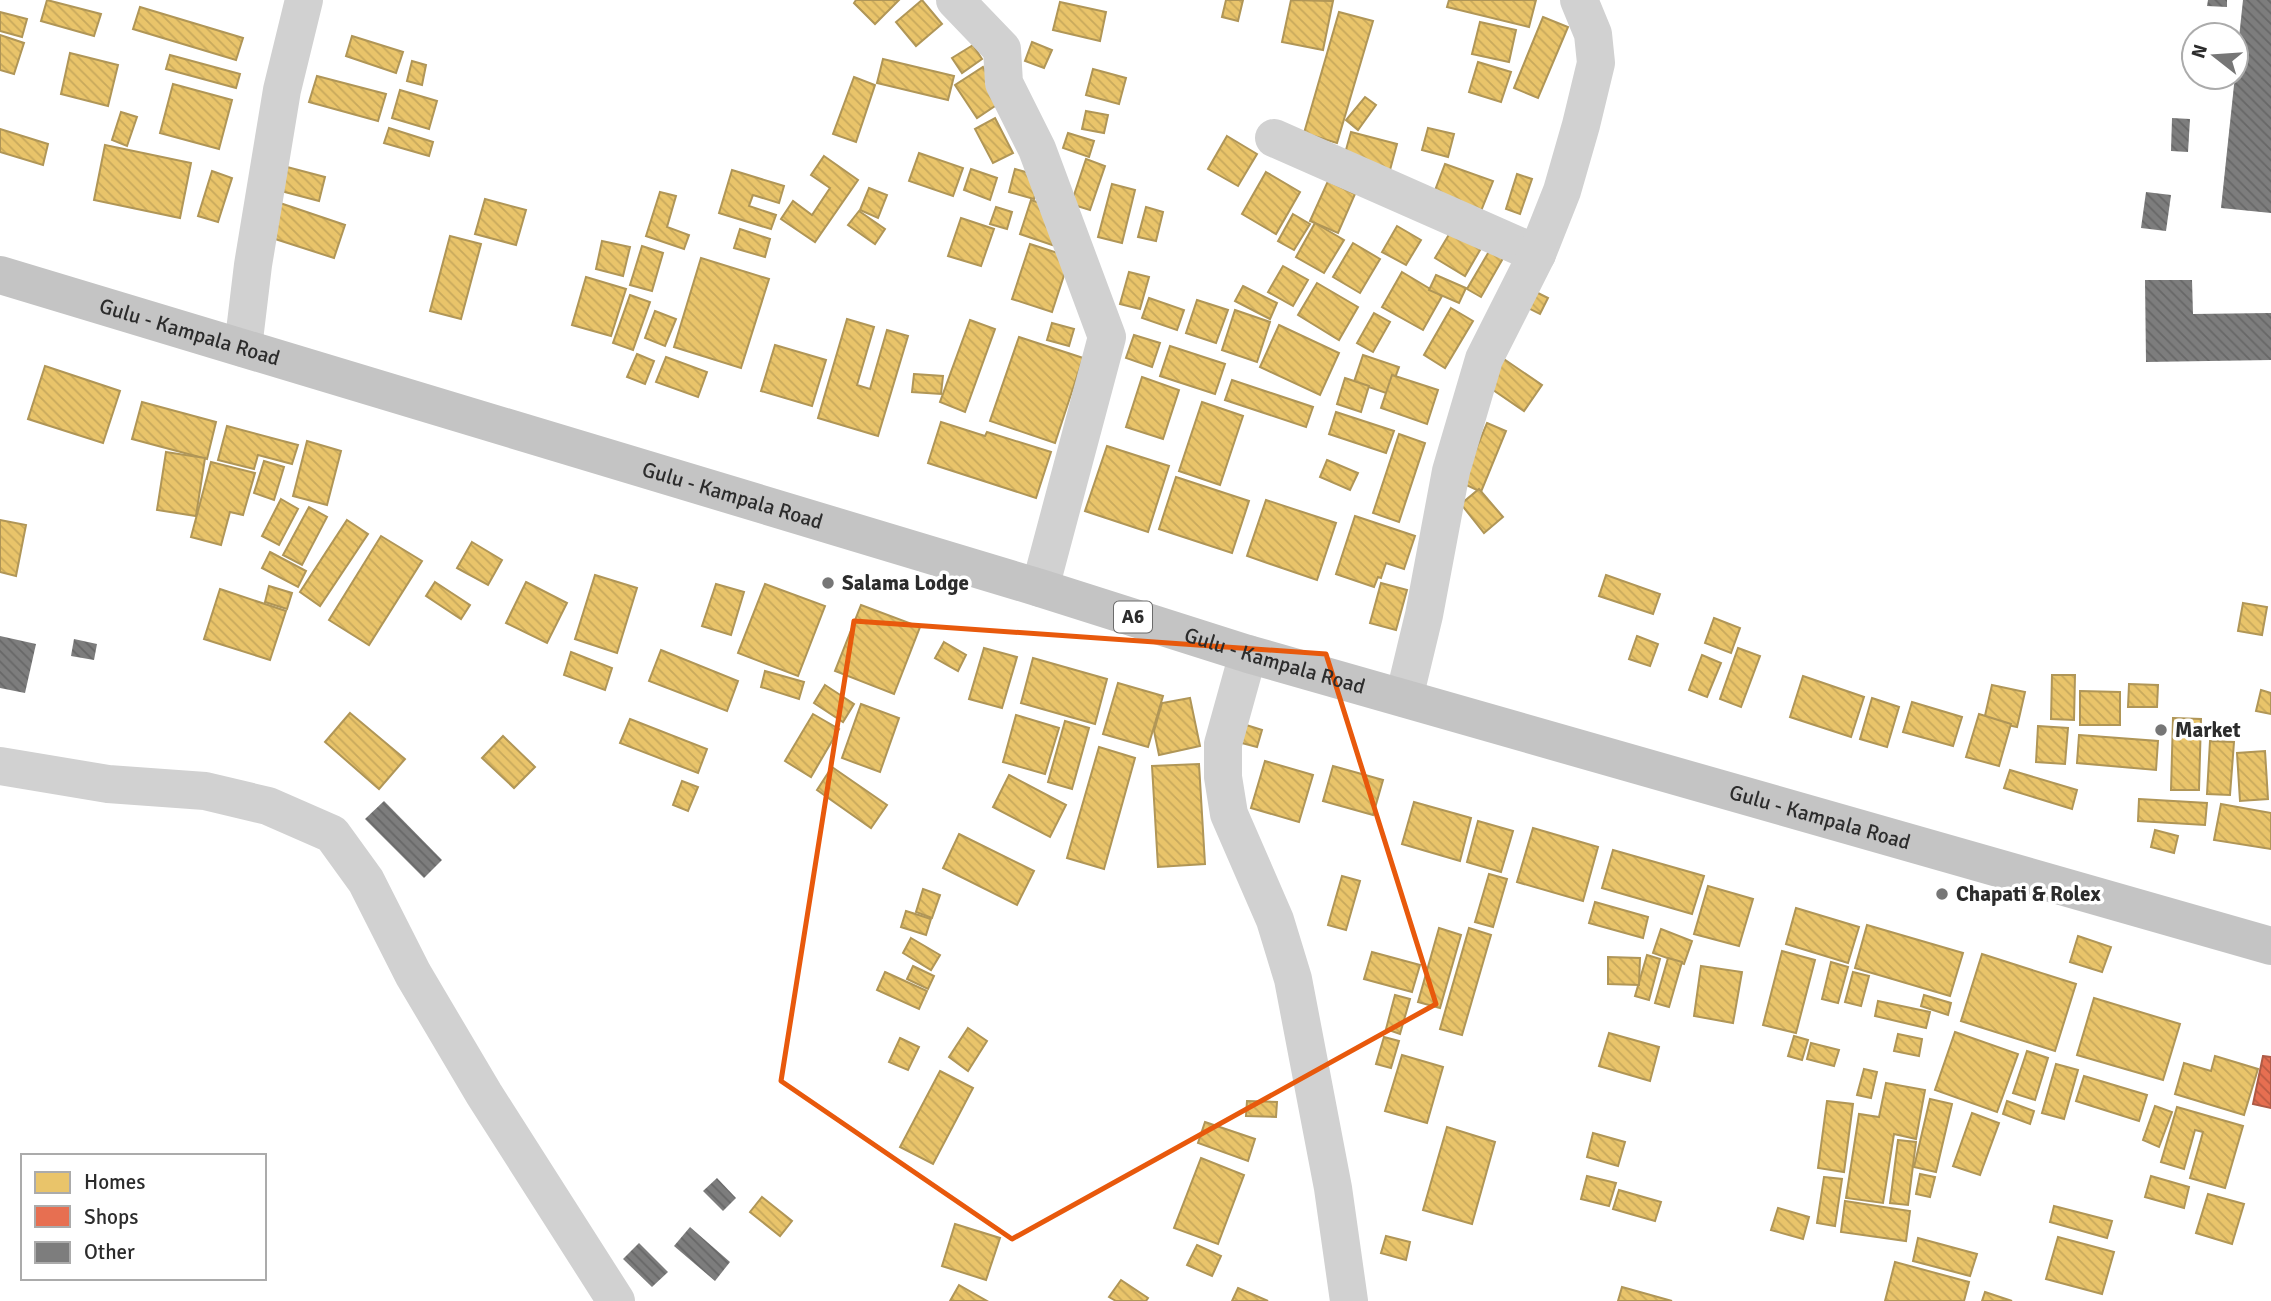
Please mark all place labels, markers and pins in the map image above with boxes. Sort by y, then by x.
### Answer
place label: Salama Lodge [842,570,969,596]
marker: Salama Lodge [820,575,836,591]
place label: Market [2175,717,2241,743]
marker: Market [2153,722,2169,738]
place label: Chapati & Rolex [1956,881,2101,907]
marker: Chapati & Rolex [1934,886,1950,902]

